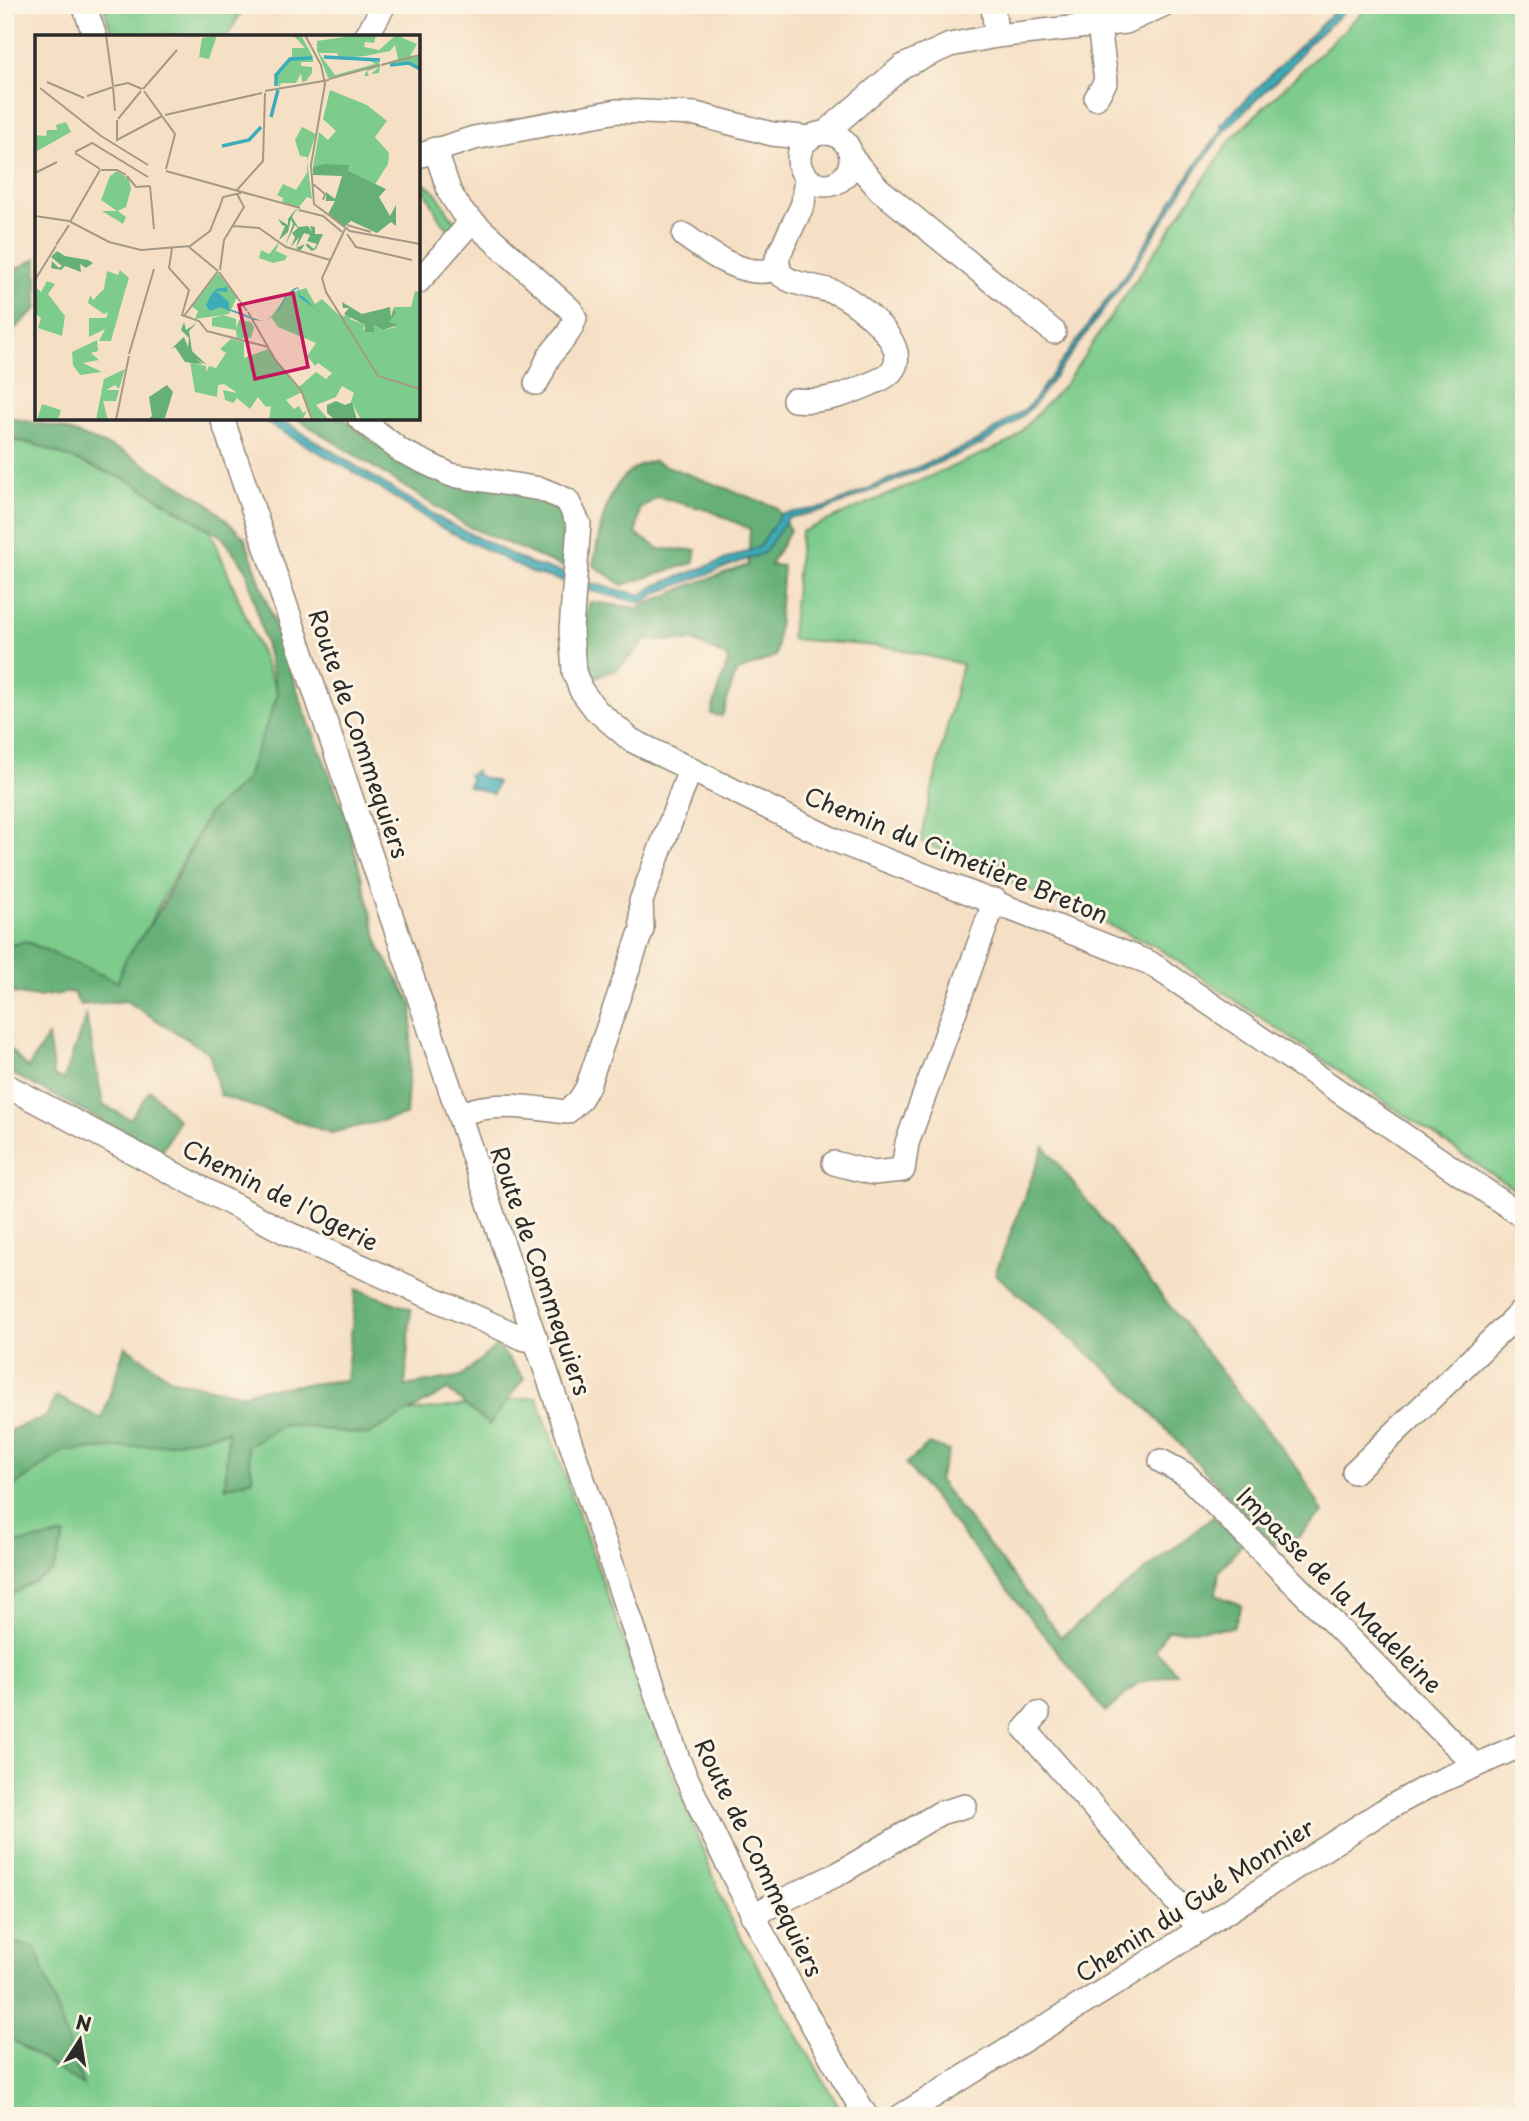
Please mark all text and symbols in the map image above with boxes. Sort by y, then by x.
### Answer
inset map [35,35,420,420]
street label: Route de Commequiers [300,604,420,863]
street label: Chemin du Cimetière Breton [799,777,1114,932]
street label: Chemin de l'Ogerie [177,1129,385,1259]
street label: Route de Commequiers [482,1141,602,1400]
street label: Impasse de la Madeleine [1229,1478,1452,1701]
street label: Route de Commequiers [686,1732,833,1983]
street label: Chemin du Gué Monnier [1067,1808,1320,1990]
north arrow [46,2006,116,2076]
text: N [73,2007,94,2038]

